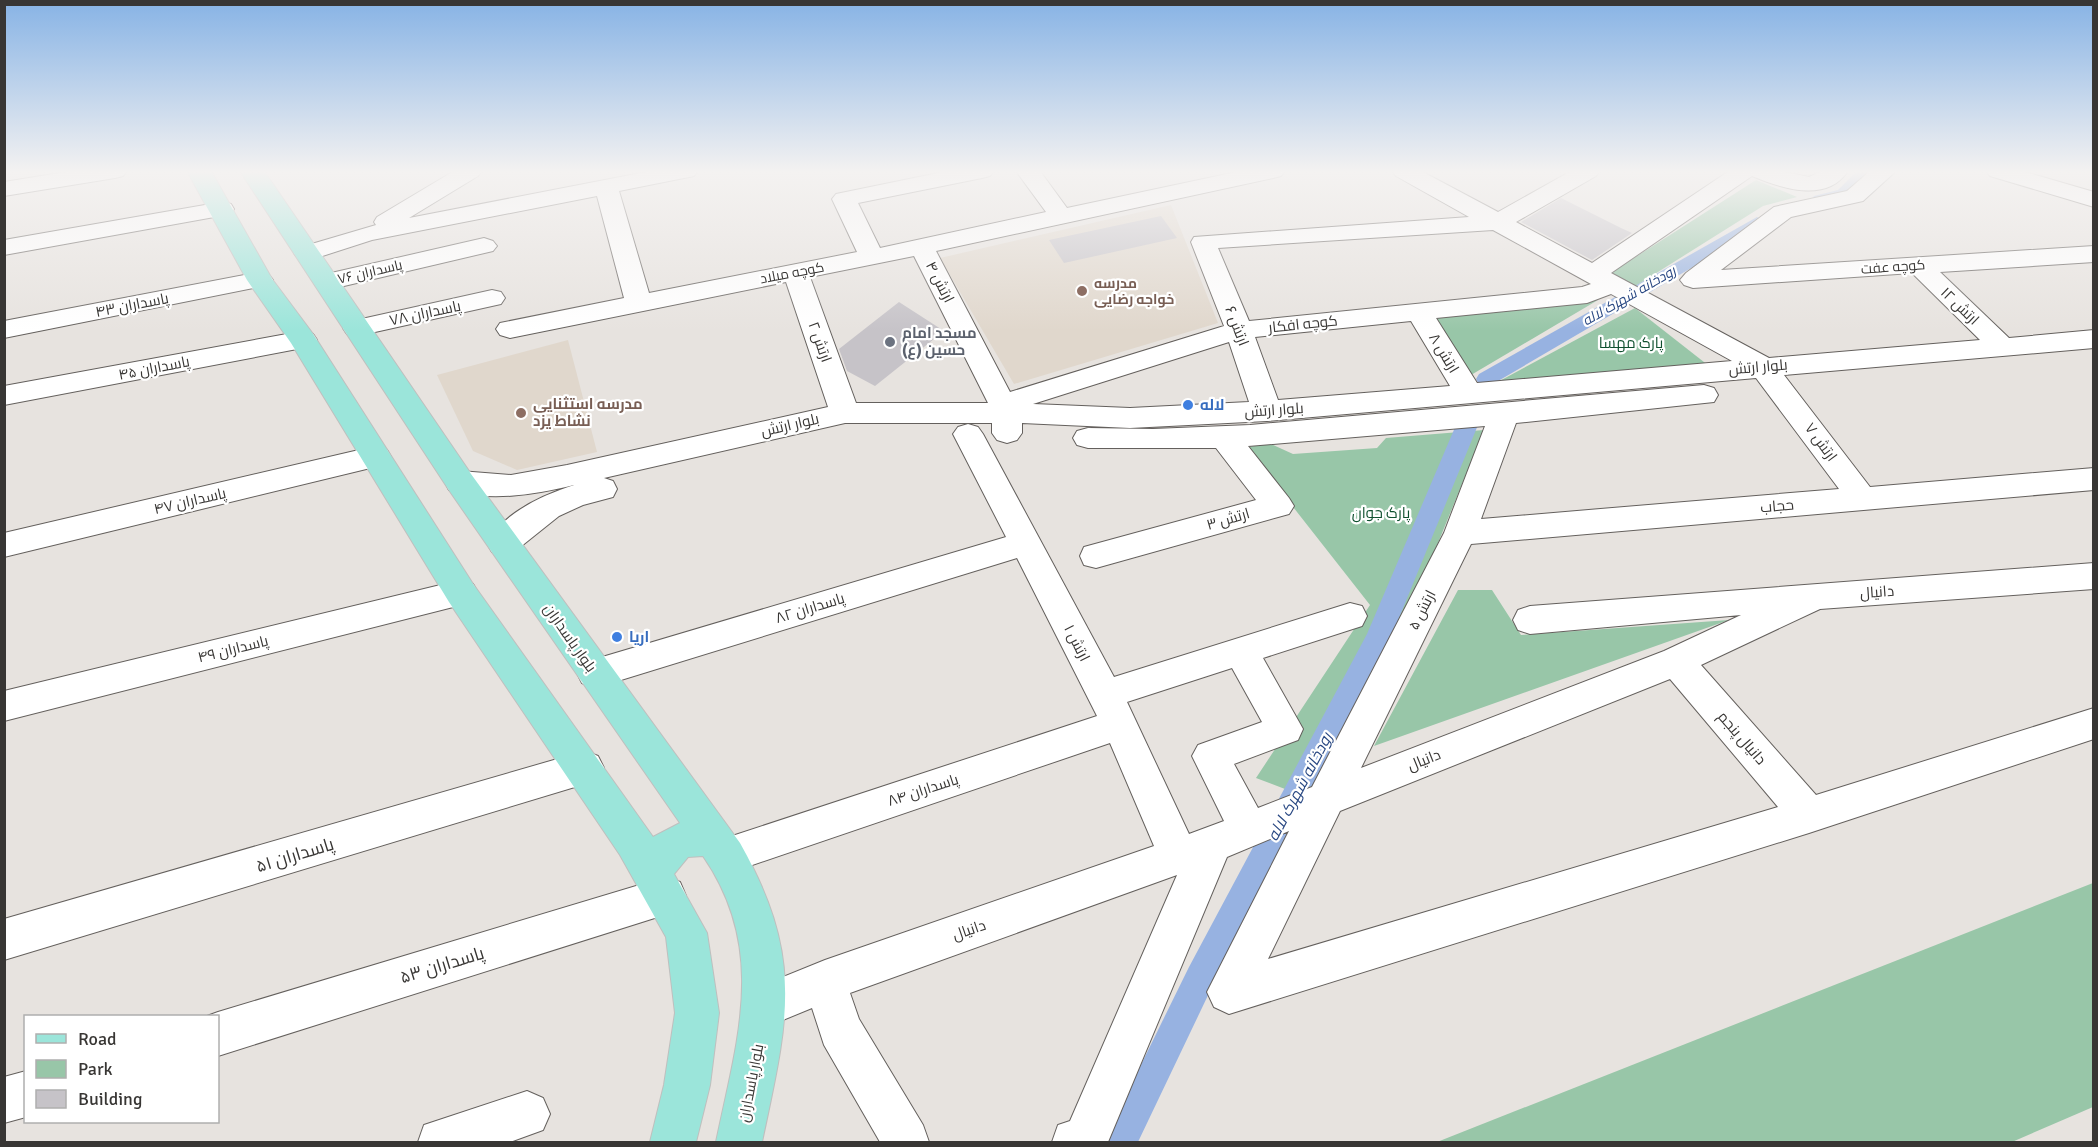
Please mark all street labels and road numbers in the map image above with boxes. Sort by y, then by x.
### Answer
street label: پاسداران ۷۶ [336,256,405,289]
street label: کوچه عفت [1860,256,1926,279]
street label: کوچه میلاد [758,258,826,289]
street label: ارتش ۴ [921,258,958,306]
street label: ارتش ۱۲ [1936,283,1983,329]
street label: پاسداران ۴۳ [94,289,170,322]
street label: پاسداران ۷۸ [387,297,463,330]
street label: ارتش ۶ [1220,304,1253,349]
street label: کوچه افکار [1266,311,1339,338]
street label: ارتش ۲ [803,319,836,365]
street label: ارتش ۸ [1424,330,1463,377]
street label: پاسداران ۴۵ [117,352,191,385]
street label: بلوار ارتش [1728,355,1788,380]
street label: بلوار ارتش [1244,399,1304,422]
street label: بلوار ارتش [759,410,821,441]
street label: ارتش ۷ [1800,419,1841,465]
street label: پاسداران ۴۷ [152,484,228,519]
street label: حجاب [1759,496,1795,516]
street label: ارتش ۳ [1204,504,1252,535]
street label: دانیال [1859,582,1895,602]
street label: ارتش ۵ [1404,587,1440,633]
street label: پاسداران ۸۲ [773,589,847,628]
street label: بلوار پاسداران [539,600,600,676]
street label: ارتش ۱ [1059,622,1094,665]
street label: پاسداران ۴۹ [196,632,270,667]
street label: دانیال پنجم [1713,708,1770,769]
street label: دانیال [1405,745,1443,775]
street label: پاسداران ۸۴ [885,770,961,811]
street label: پاسداران ۵۱ [253,833,337,878]
street label: دانیال [950,916,988,944]
street label: پاسداران ۵۳ [397,942,487,989]
street label: بلوار پاسداران [735,1042,768,1124]

